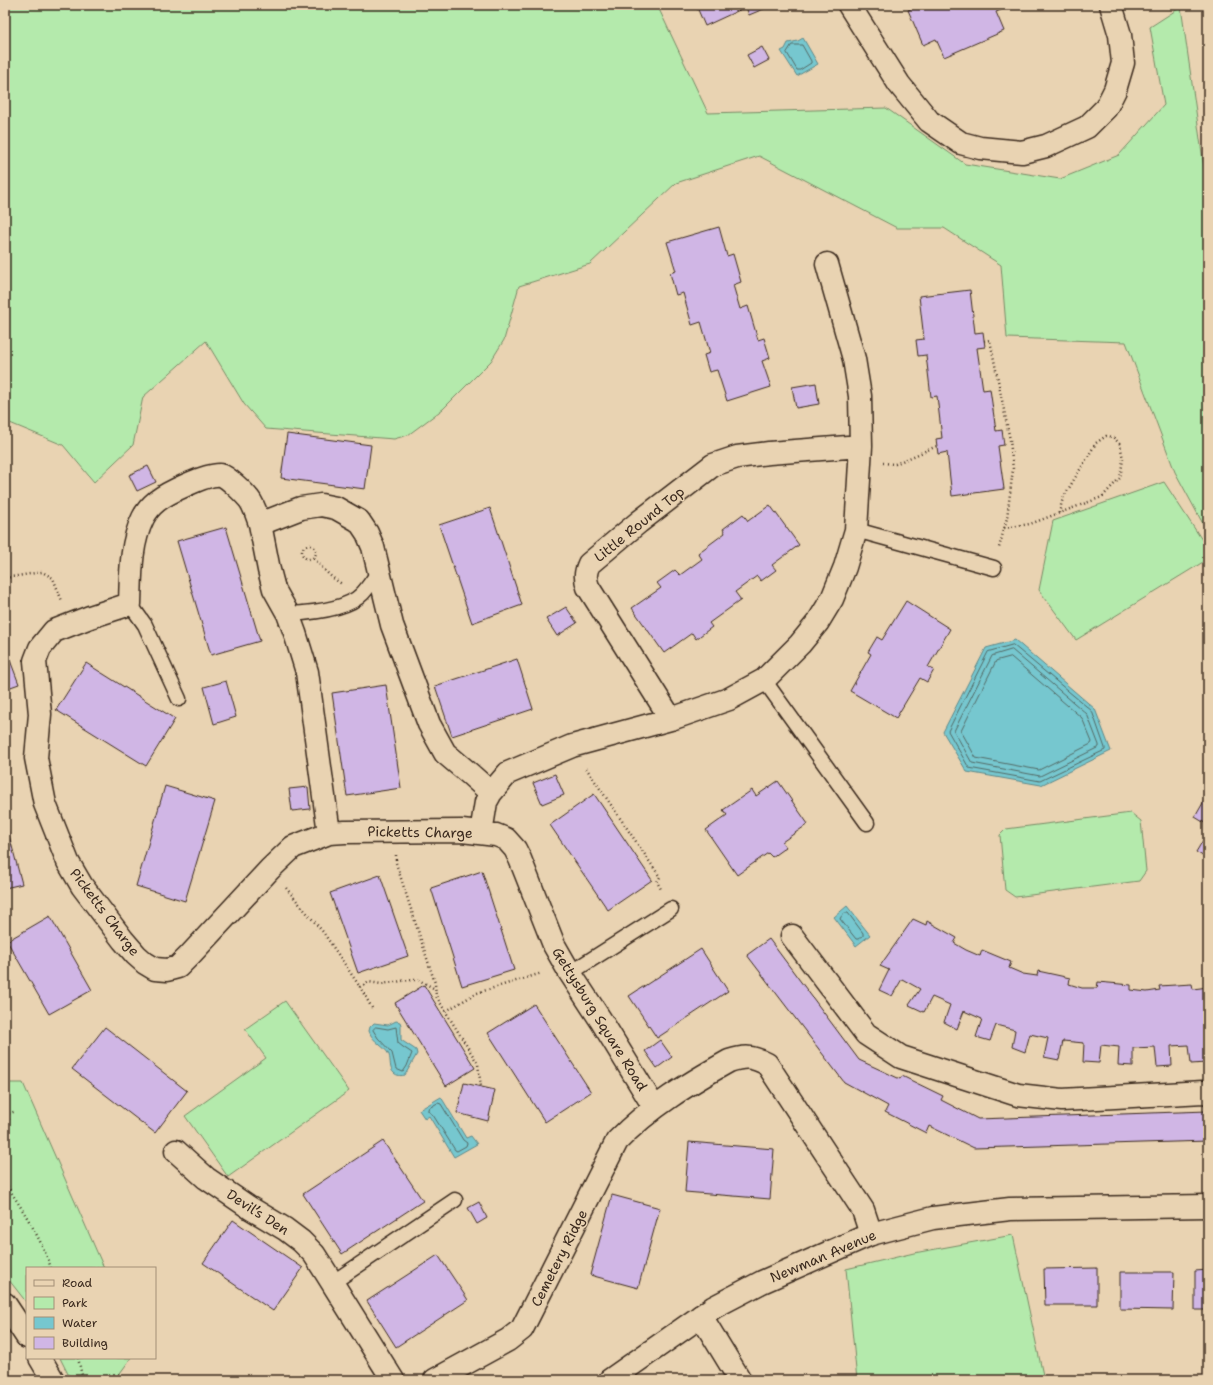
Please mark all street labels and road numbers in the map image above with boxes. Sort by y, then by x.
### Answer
street label: Little Round Top [590,482,688,566]
street label: Picketts Charge [367,822,473,842]
street label: Picketts Charge [66,864,144,960]
street label: Gettysburg Square Road [548,944,652,1094]
street label: Devil’s Den [223,1185,293,1239]
street label: Cemetery Ridge [527,1206,591,1310]
street label: Newman Avenue [767,1225,879,1287]

